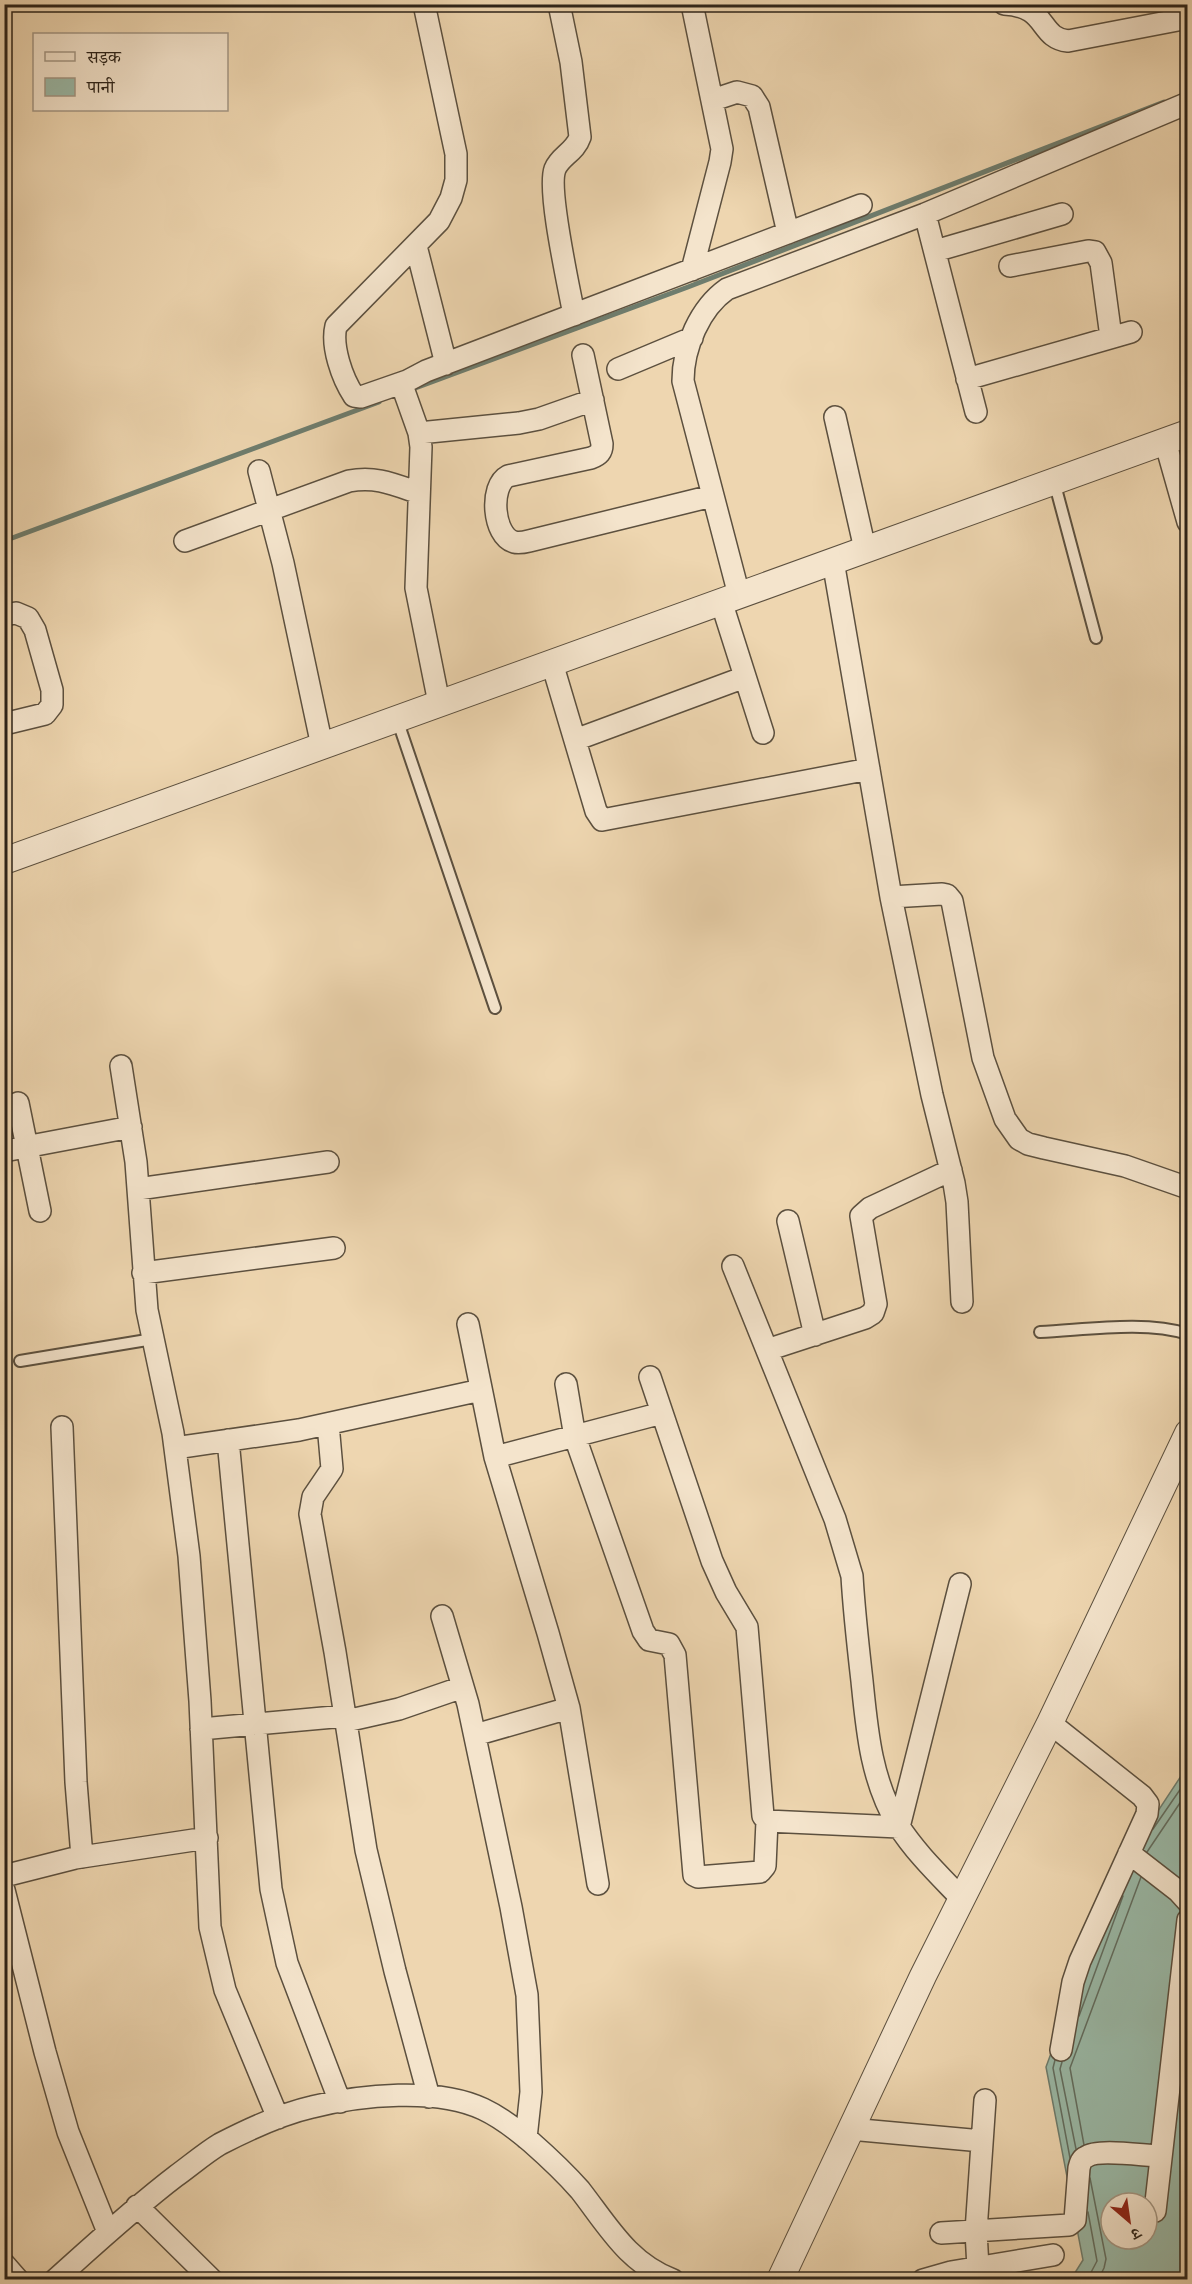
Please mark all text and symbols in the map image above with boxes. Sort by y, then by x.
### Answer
legend [33,33,228,111]
text: सड़क [86,46,122,72]
text: पानी [86,76,116,102]
north arrow [1099,2191,1159,2251]
text: उ [1124,2219,1145,2245]

